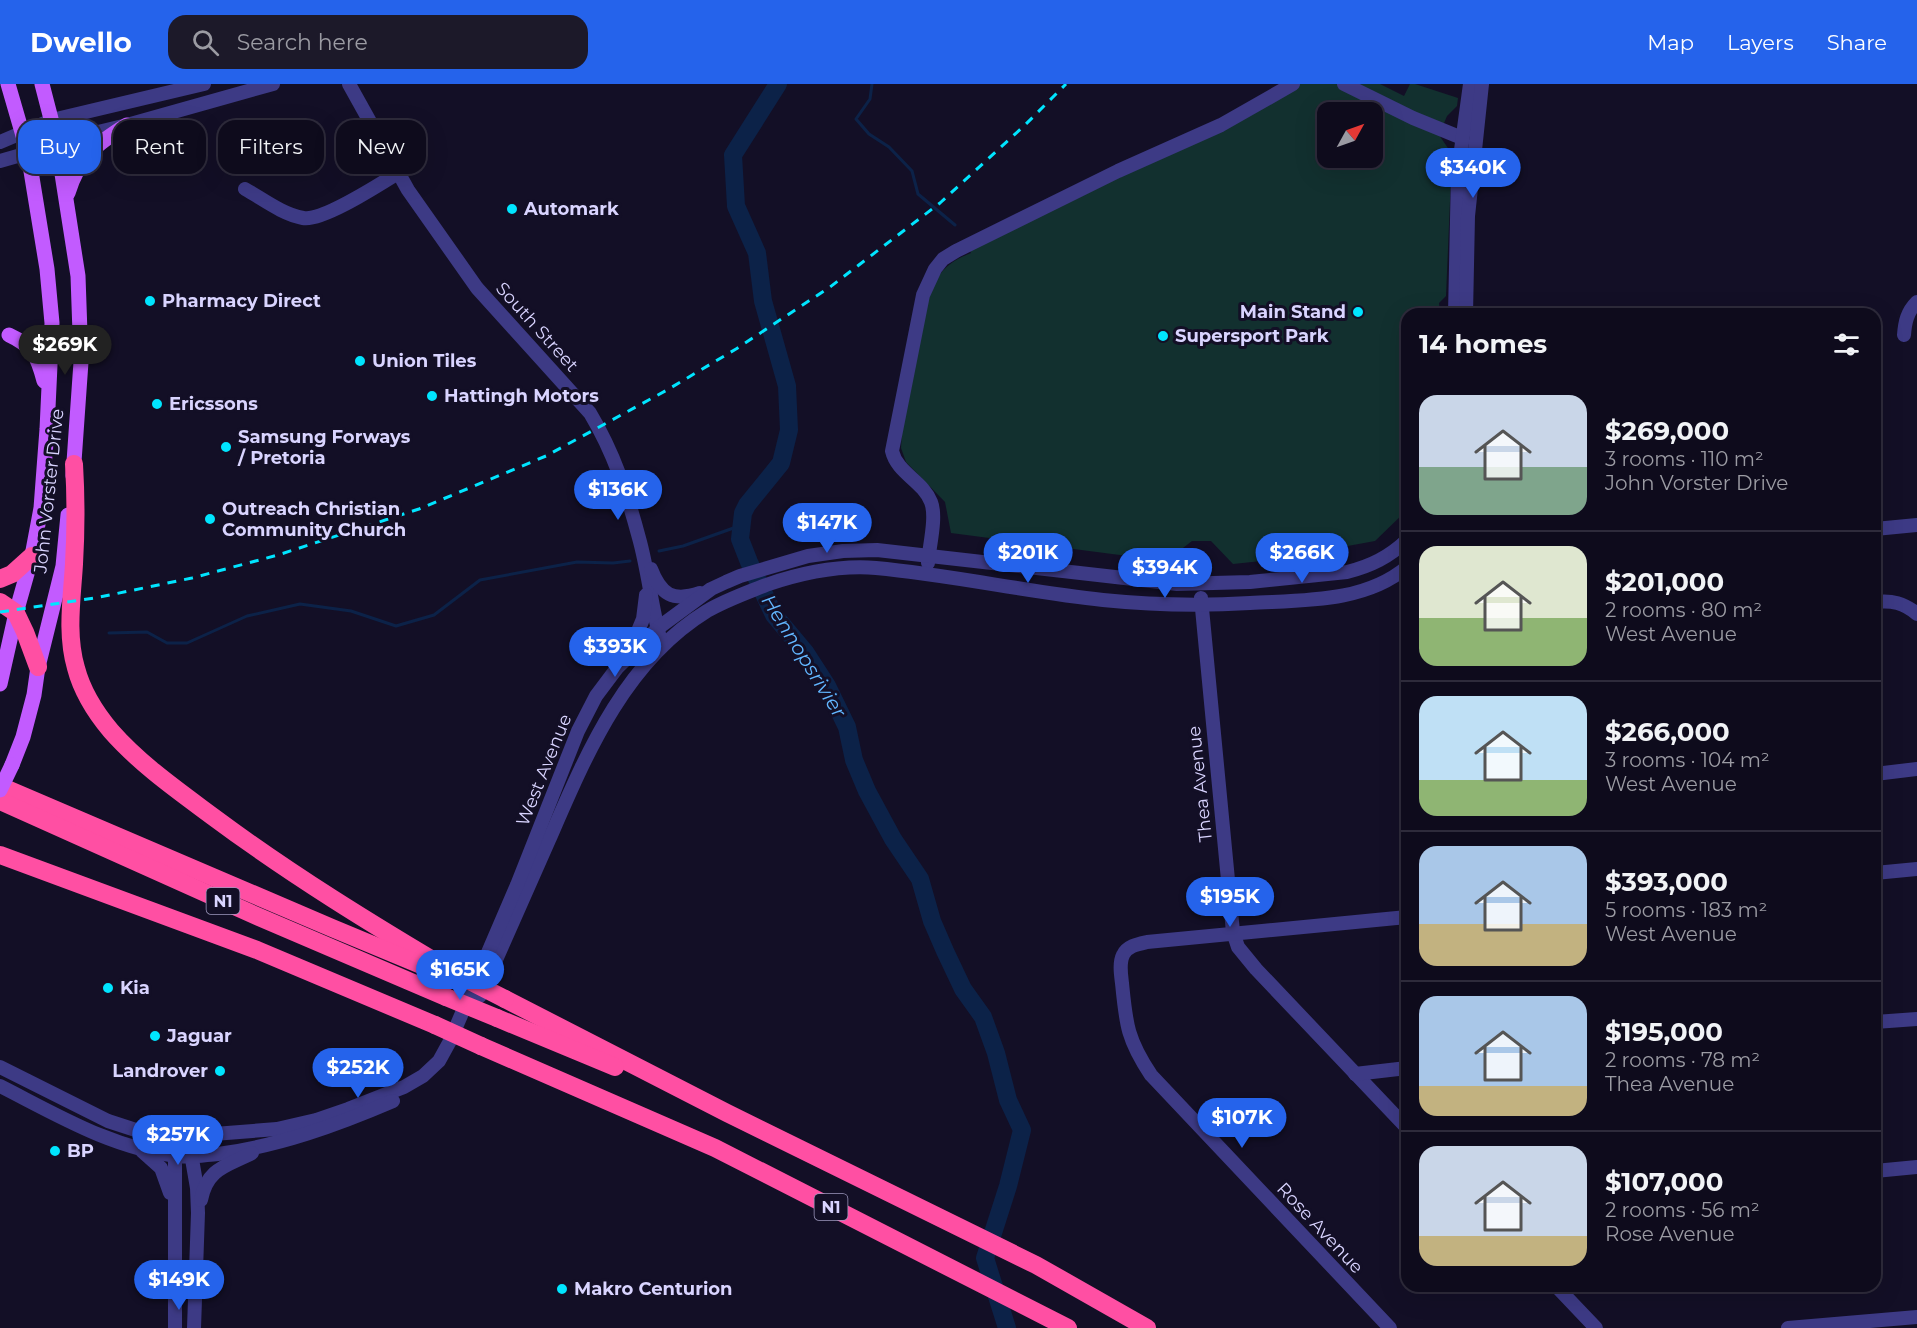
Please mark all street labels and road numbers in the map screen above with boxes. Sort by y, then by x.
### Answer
street label: South Street [491,278,583,376]
street label: John Vorster Drive [29,408,69,575]
street label: West Avenue [512,711,576,829]
street label: Thea Avenue [1183,725,1217,843]
road number: N1 [206,888,240,914]
street label: Rose Avenue [1272,1178,1368,1278]
road number: N1 [814,1194,848,1220]

